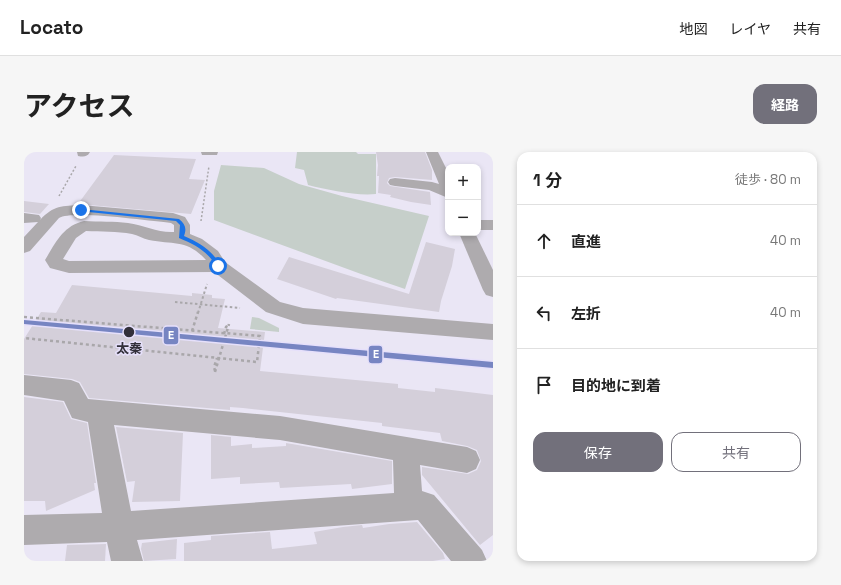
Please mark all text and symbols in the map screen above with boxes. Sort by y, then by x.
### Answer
text: Locato [20,15,83,40]
text: 地図 [679,20,707,38]
text: レイヤ [729,20,771,38]
text: 共有 [793,20,821,38]
button: 経路 [753,84,817,124]
text: アクセス [24,88,135,124]
map controls [445,164,481,236]
button: + [445,164,481,200]
text: 1 分 [533,169,562,191]
text: 徒歩 · 80 m [735,171,801,188]
button: − [445,200,481,236]
route end [72,201,90,219]
icon: ahead [533,230,555,252]
text: 直進 [571,232,601,251]
text: 40 m [770,232,801,249]
route start [209,257,227,275]
icon: left [533,302,555,324]
text: 左折 [571,304,601,323]
text: 40 m [770,304,801,321]
marker: 太秦 [122,325,136,339]
line badge: E [163,326,179,345]
text: E [168,328,174,342]
place label: 太秦 [116,340,142,357]
line badge: E [368,345,383,364]
text: E [373,347,379,361]
icon: arrive [533,374,555,396]
text: 目的地に到着 [571,376,661,395]
button: 保存 [533,432,663,472]
button: 共有 [671,432,801,472]

